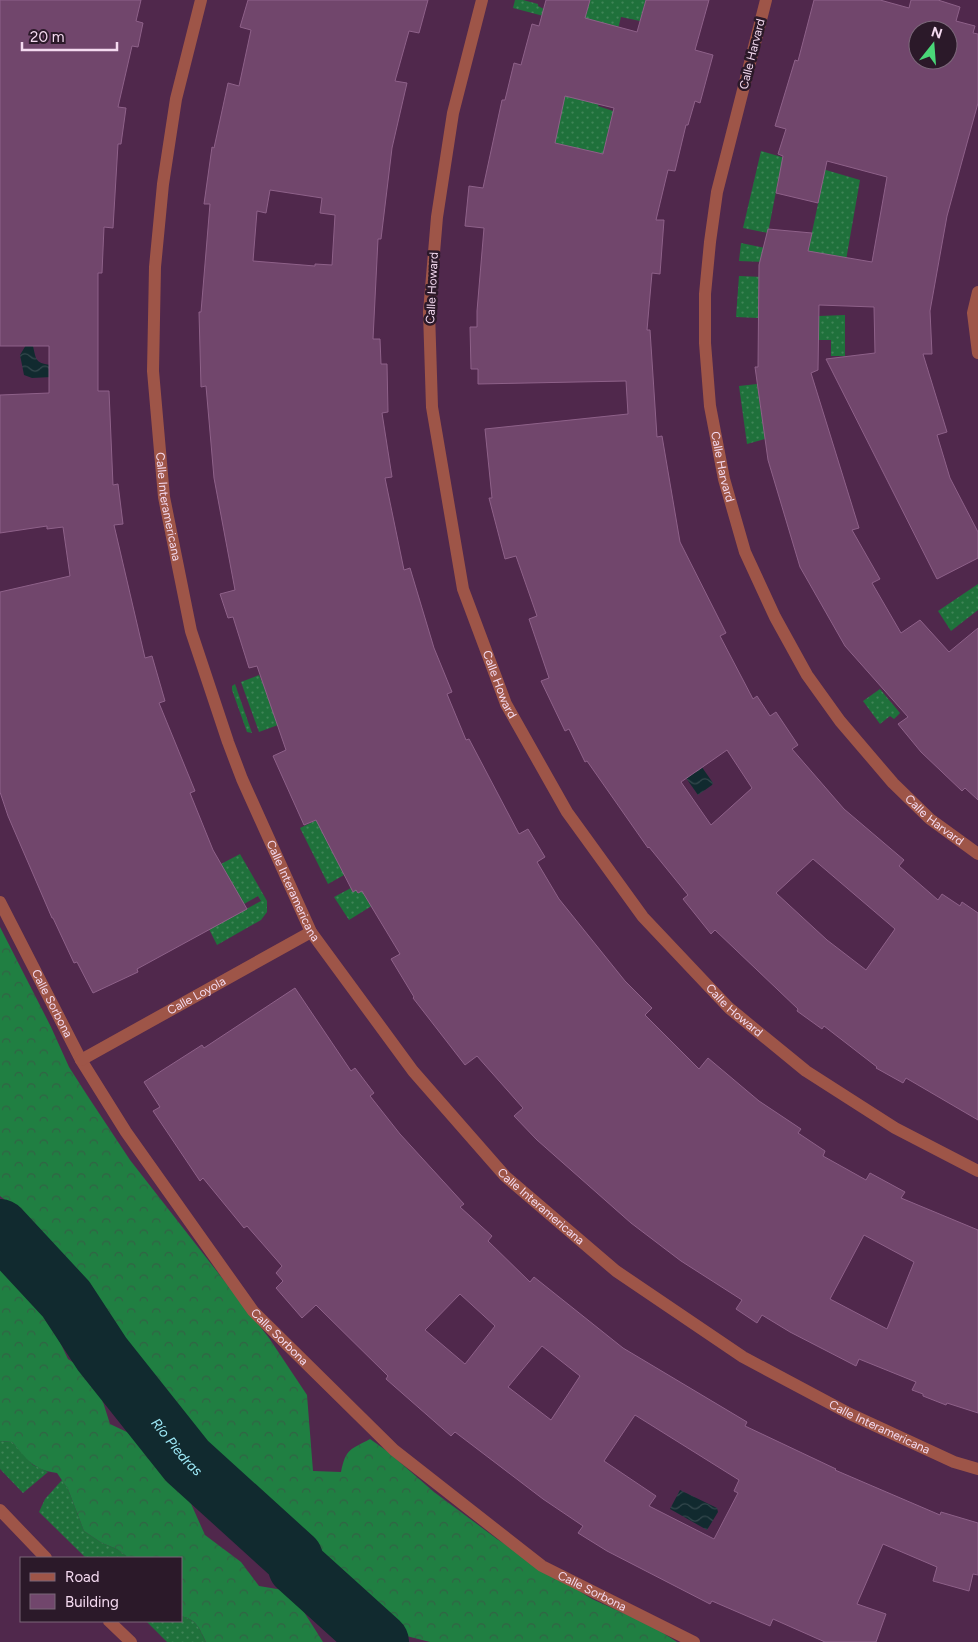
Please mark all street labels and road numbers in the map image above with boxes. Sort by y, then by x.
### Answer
street label: Calle Harvard [736,17,768,91]
street label: Calle Howard [423,252,441,324]
street label: Calle Harvard [708,430,737,504]
street label: Calle Interamericana [153,452,184,562]
street label: Calle Howard [480,649,520,721]
street label: Calle Harvard [902,792,966,848]
street label: Calle Interamericana [263,838,322,944]
street label: Calle Sorbona [29,967,75,1040]
street label: Calle Loyola [165,974,228,1018]
street label: Calle Howard [703,981,766,1040]
street label: Calle Interamericana [494,1165,587,1248]
street label: Calle Sorbona [248,1306,311,1368]
street label: Calle Interamericana [827,1397,932,1457]
street label: Calle Sorbona [556,1568,629,1614]

